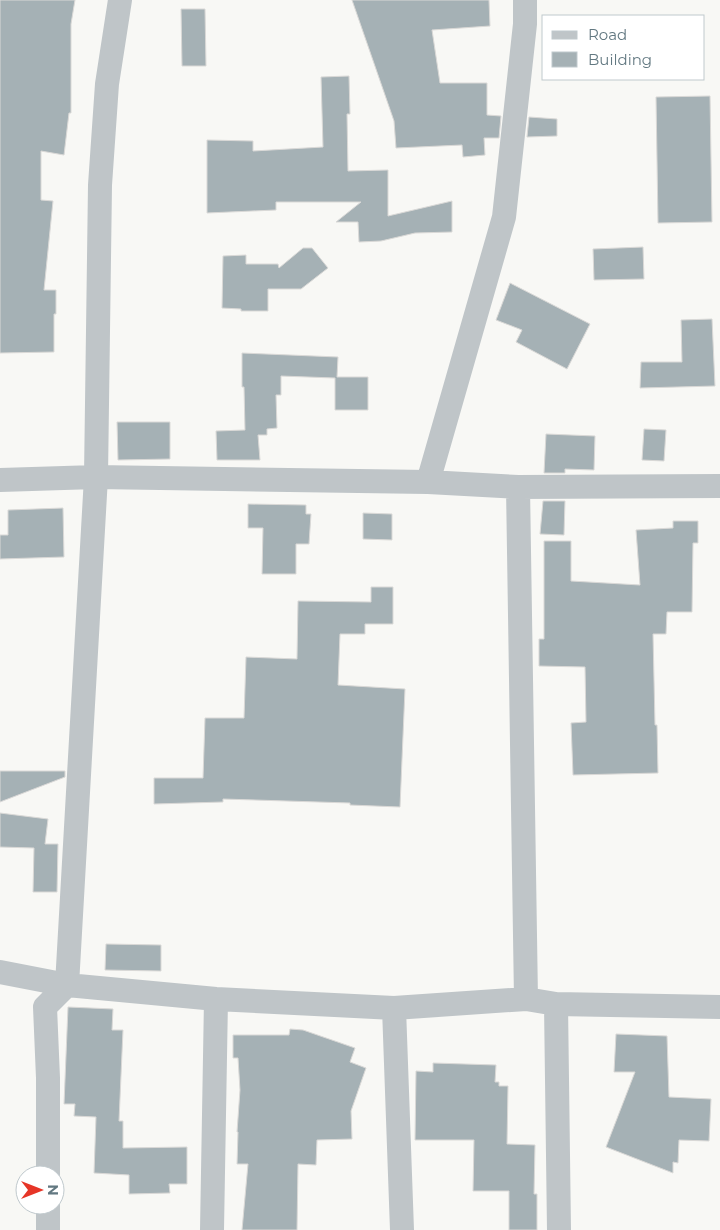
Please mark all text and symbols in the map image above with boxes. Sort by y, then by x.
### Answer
legend [542,15,705,80]
text: Road [588,25,627,44]
text: Building [588,50,652,69]
north arrow [15,1165,65,1215]
text: N [44,1184,62,1196]

